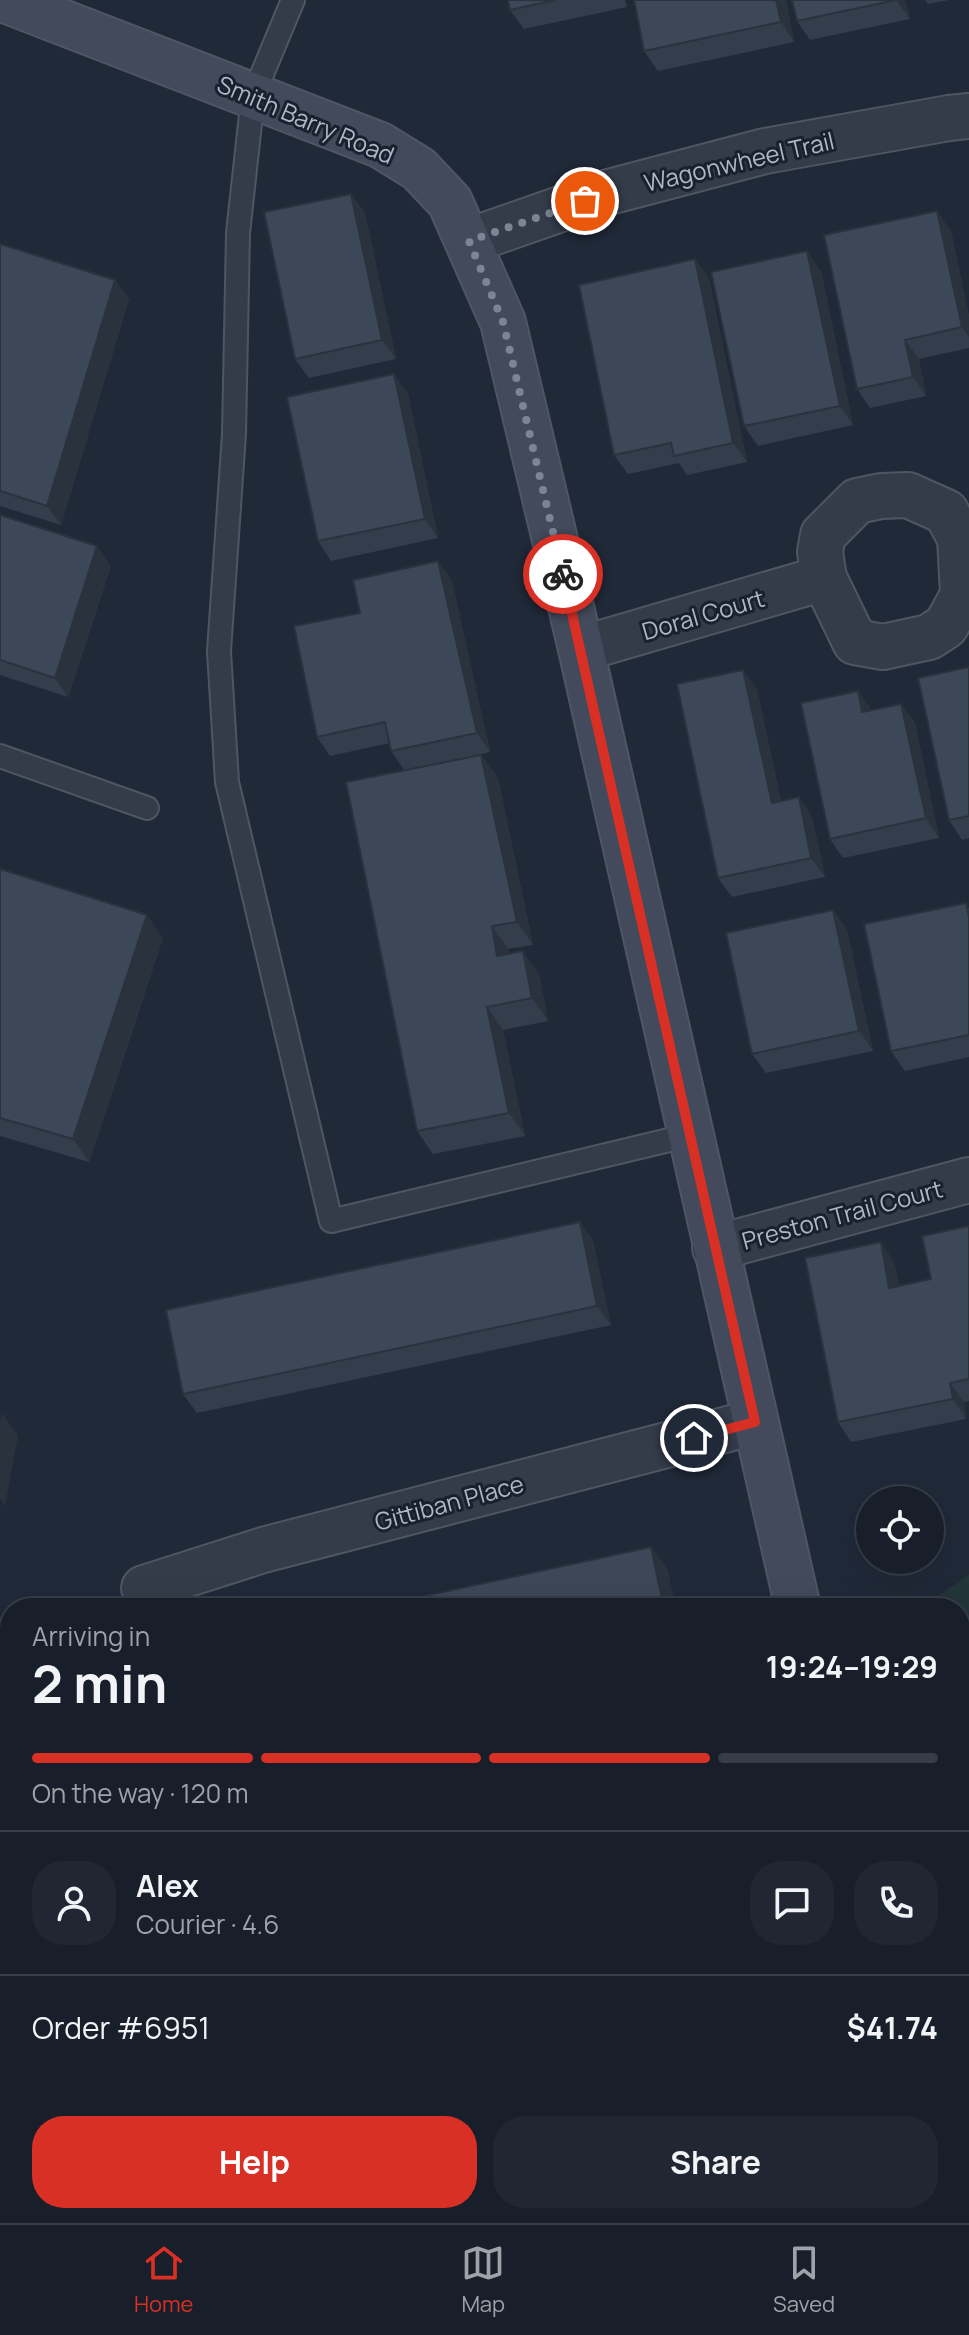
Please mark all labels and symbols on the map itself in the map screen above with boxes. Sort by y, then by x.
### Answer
street label: Smith Barry Road [213,67,399,171]
street label: Wagonwheel Trail [641,123,837,199]
pin [551,167,619,235]
courier [523,534,603,614]
street label: Doral Court [638,581,768,647]
street label: Preston Trail Court [738,1171,946,1257]
pin [660,1404,728,1472]
street label: Gittiban Place [371,1466,527,1538]

